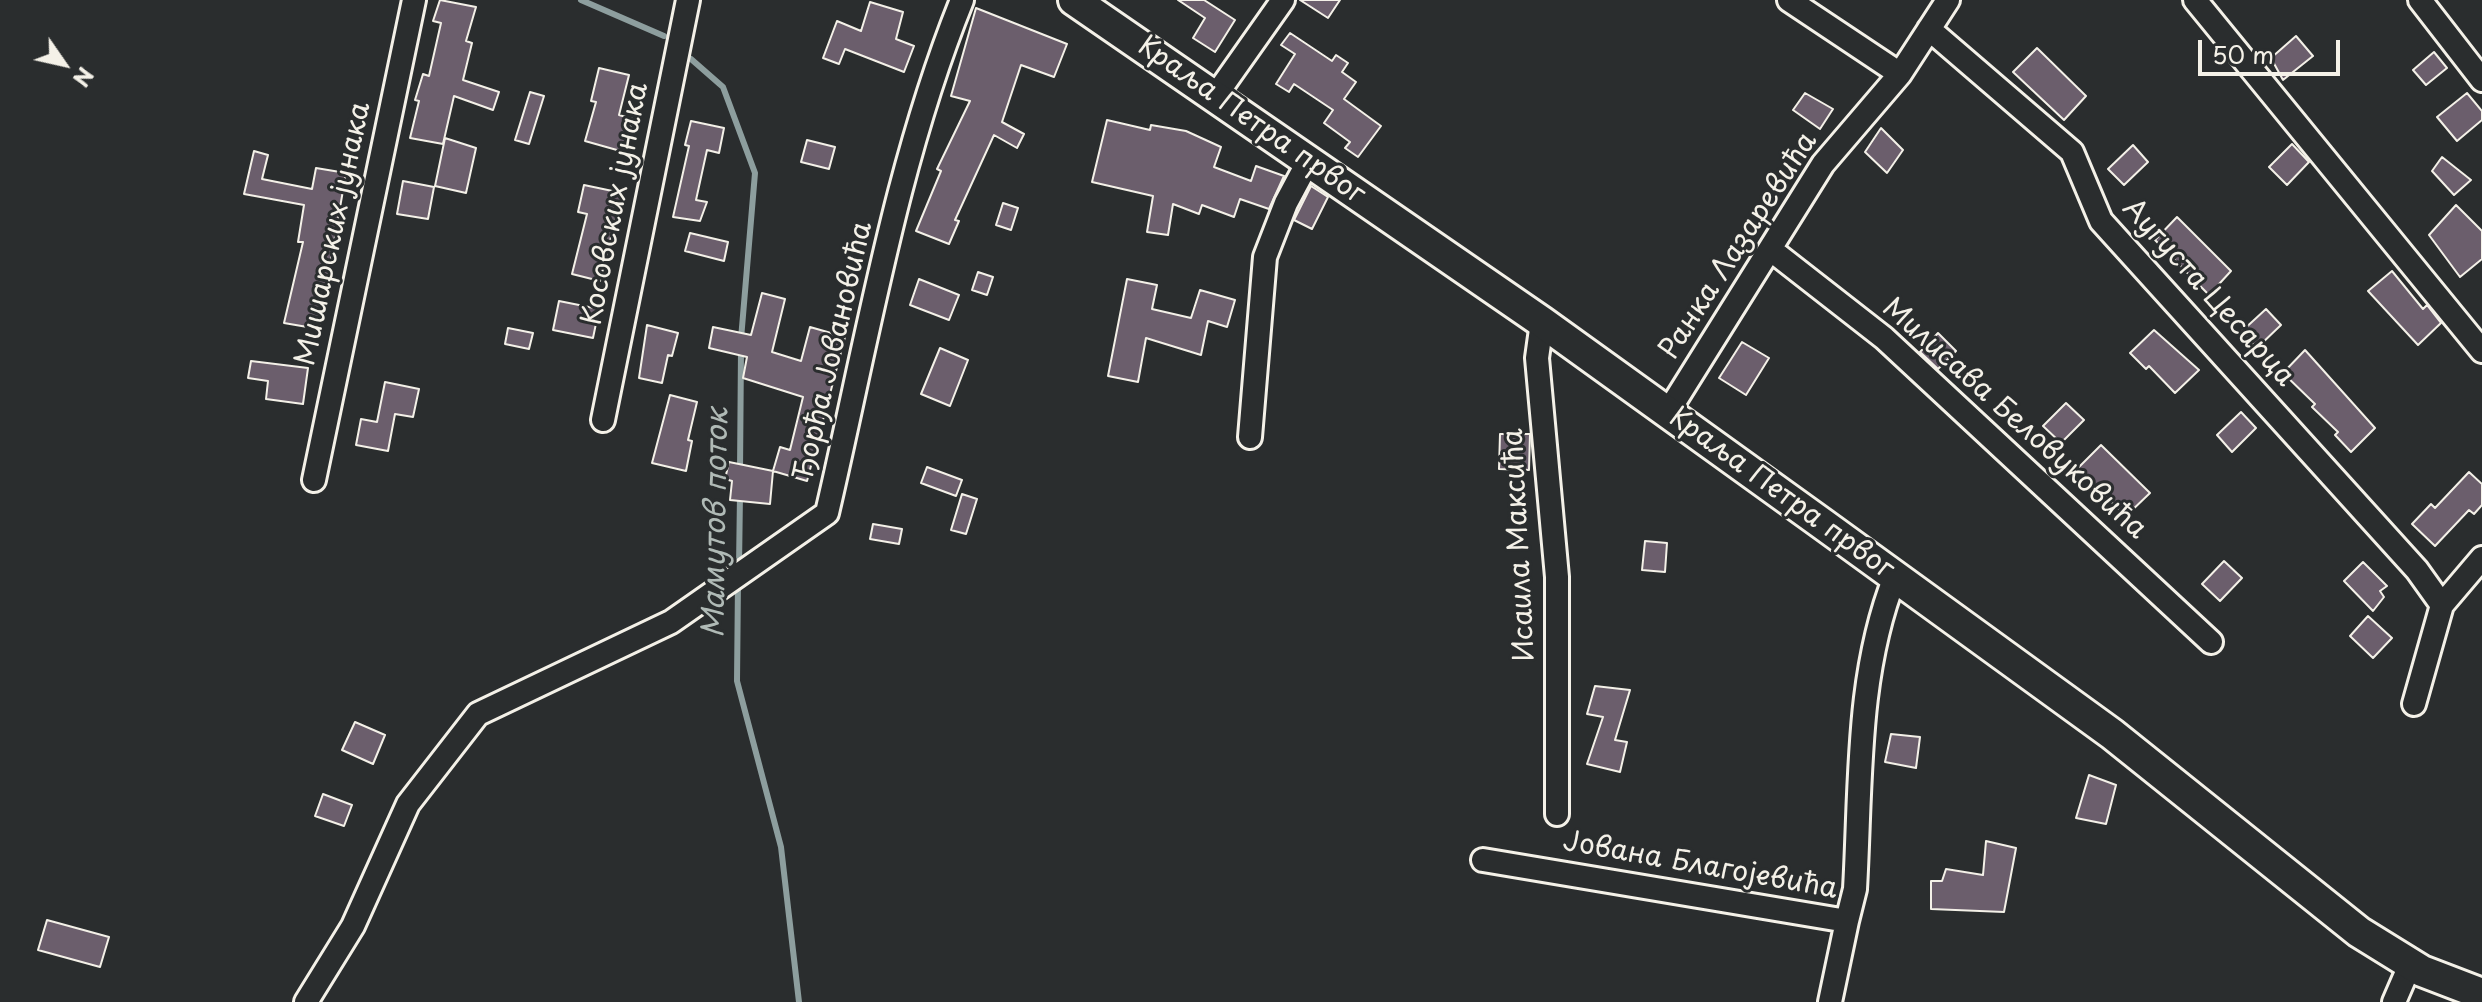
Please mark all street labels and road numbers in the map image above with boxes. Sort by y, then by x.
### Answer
street label: Краља Петра првог [1131,30,1371,212]
street label: Косовских јунака [576,80,656,328]
street label: Мишарских јунака [290,99,378,369]
street label: Ранка Лазаревића [1653,126,1825,366]
street label: Аугуста Цесарца [2115,192,2301,394]
street label: Ђорђа Јовановића [788,218,880,484]
street label: Милисава Беловуковића [1875,291,2153,547]
street label: Краља Петра првог [1662,401,1900,587]
street label: Исаила Максића [1497,428,1543,662]
street label: Јована Благојевића [1560,825,1840,907]

